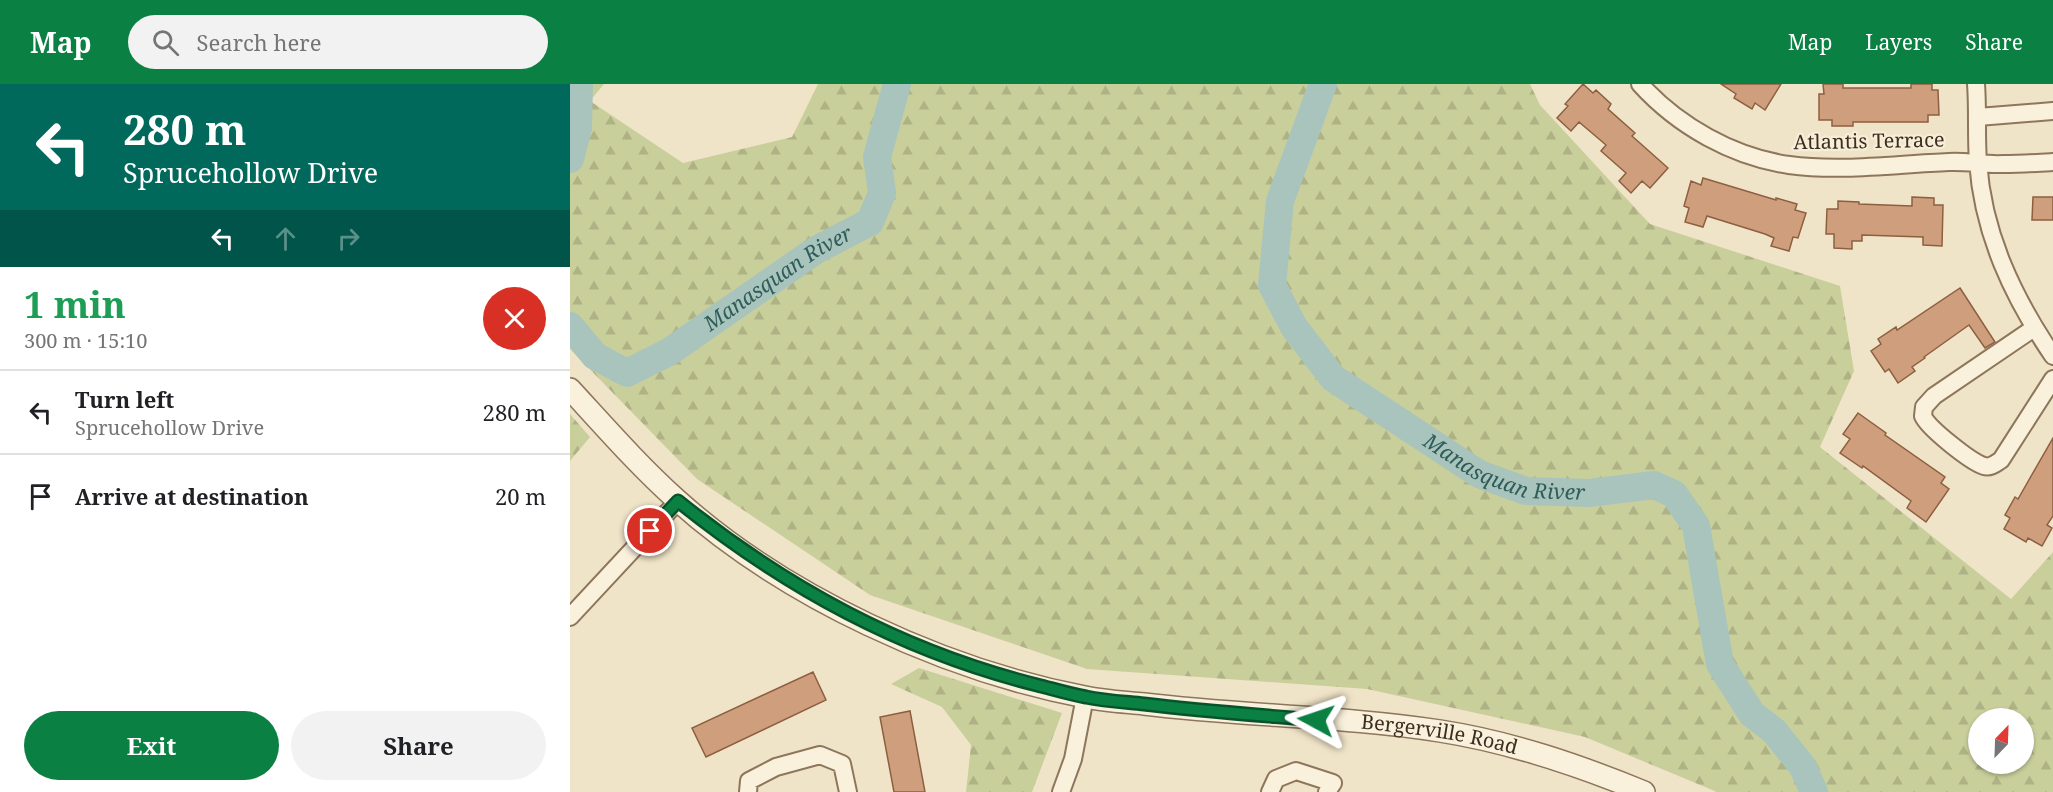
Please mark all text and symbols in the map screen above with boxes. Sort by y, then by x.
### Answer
search box [128,15,548,69]
text: Map [30,23,92,61]
icon: search [149,26,182,59]
text: Search here [197,27,321,57]
text: Map [1788,28,1832,56]
text: Layers [1865,28,1932,56]
text: Share [1965,28,2023,56]
text: 280 m [123,100,247,157]
icon: left [24,108,102,186]
street label: Atlantis Terrace [1793,126,1945,155]
text: Sprucehollow Drive [123,154,378,191]
water label: Manasquan River [697,219,857,337]
icon: left [206,222,239,255]
icon: ahead [269,222,302,255]
icon: right [332,222,365,255]
text: 1 min [24,280,126,329]
button: close [483,287,546,350]
text: 300 m · 15:10 [24,327,147,354]
text: Turn left [75,384,174,414]
icon: left [24,396,57,429]
text: 280 m [483,397,546,427]
text: Sprucehollow Drive [75,414,264,441]
water label: Manasquan River [1418,426,1586,506]
icon: arrive [24,480,57,513]
text: Arrive at destination [75,481,309,511]
text: 20 m [495,481,546,511]
pin [624,505,675,556]
icon: arrive [633,514,666,547]
position arrow [1284,688,1348,752]
street label: Bergerville Road [1360,708,1521,760]
north arrow [1968,708,2034,774]
map controls [1968,708,2034,774]
button: Exit [24,711,279,780]
button: Share [291,711,546,780]

